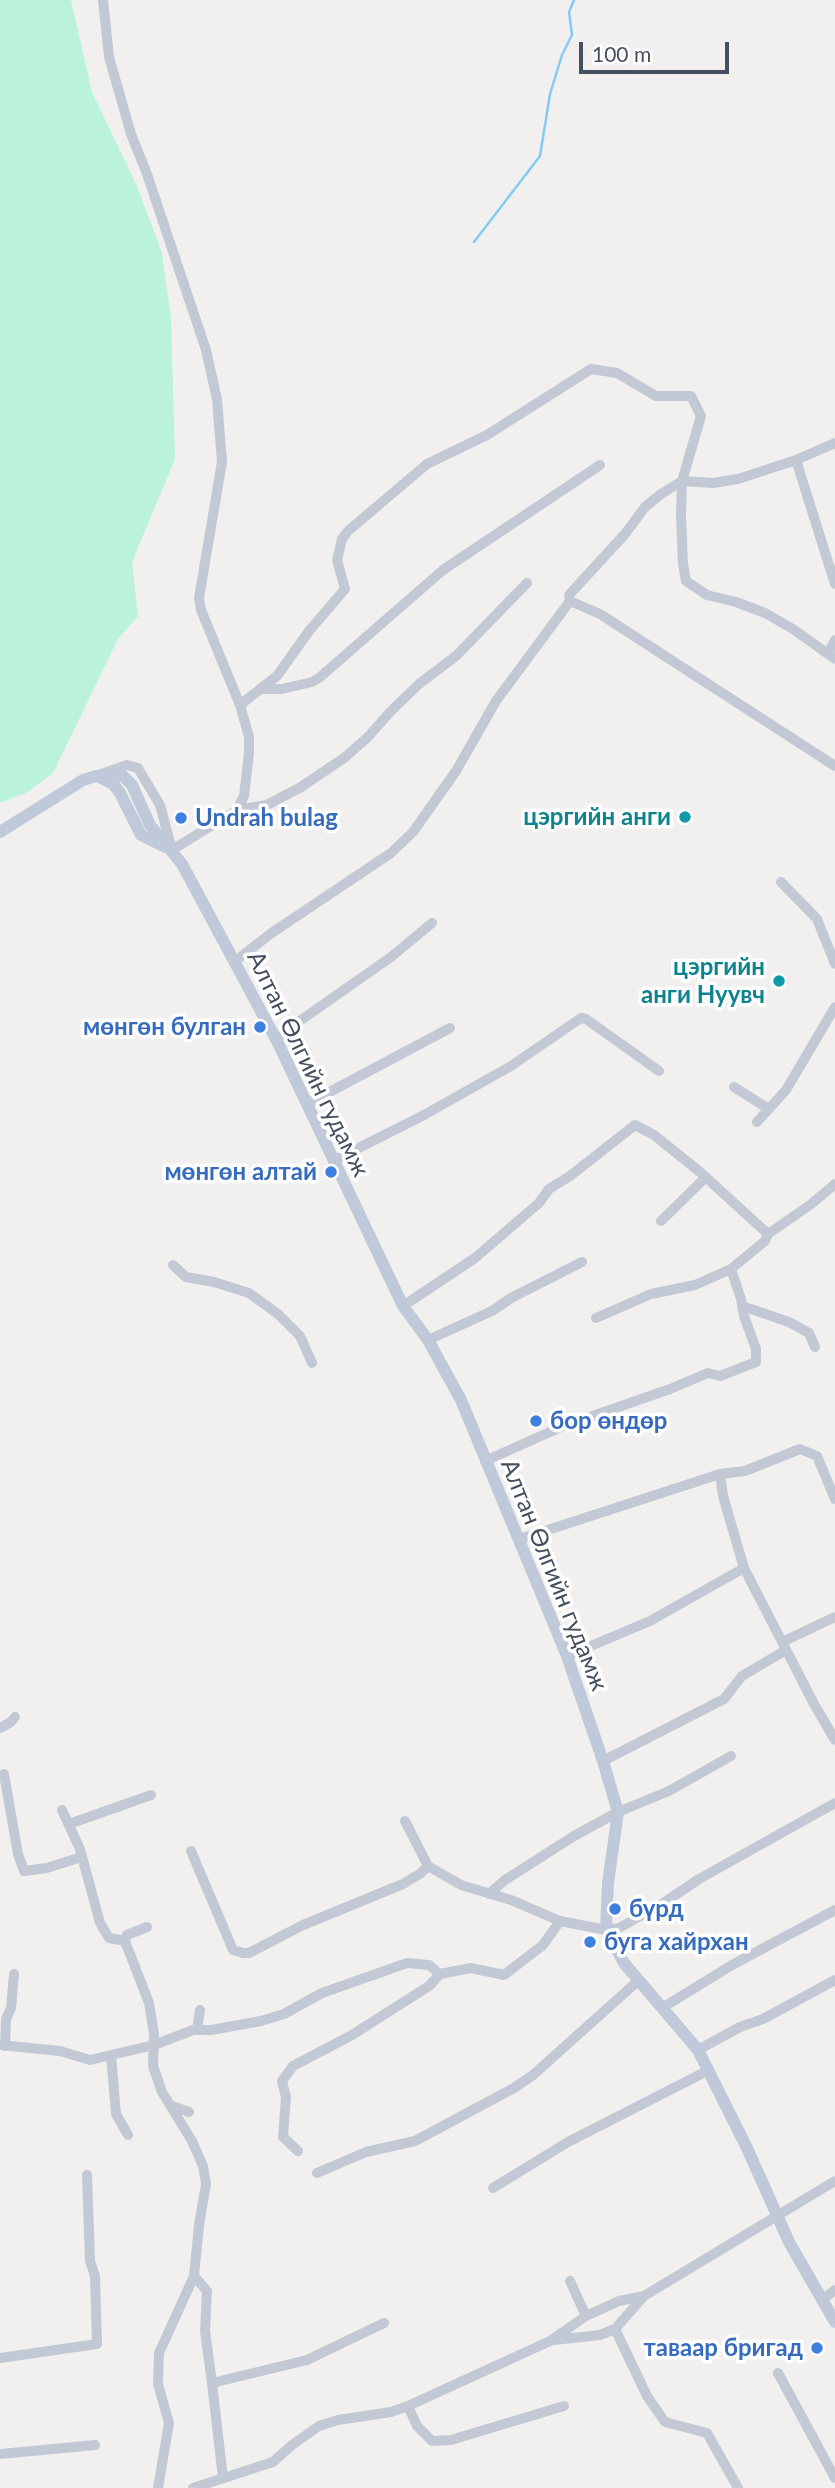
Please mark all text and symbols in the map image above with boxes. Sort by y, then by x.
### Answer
scale bar [583,28,734,72]
text: 100 m [592,41,651,66]
place label: цэргийн анги [523,803,671,831]
place label: Undrah bulag [195,804,338,832]
marker: цэргийн анги [677,809,693,825]
marker: Undrah bulag [173,810,189,826]
street label: Алтан Өлгийн гудамж [241,947,375,1181]
place label: цэргийн анги Нуувч [641,953,765,1009]
marker: цэргийн анги Нуувч [771,973,787,989]
place label: мөнгөн булган [83,1013,246,1041]
marker: мөнгөн булган [252,1019,268,1035]
place label: мөнгөн алтай [164,1158,317,1186]
marker: мөнгөн алтай [323,1164,339,1180]
place label: бор өндөр [550,1407,667,1435]
marker: бор өндөр [528,1413,544,1429]
street label: Алтан Өлгийн гудамж [494,1455,614,1695]
place label: бүрд [629,1895,684,1923]
marker: бүрд [607,1901,623,1917]
place label: буга хайрхан [604,1928,749,1956]
marker: буга хайрхан [582,1934,598,1950]
place label: таваар бригад [643,2334,803,2362]
marker: таваар бригад [809,2340,825,2356]

